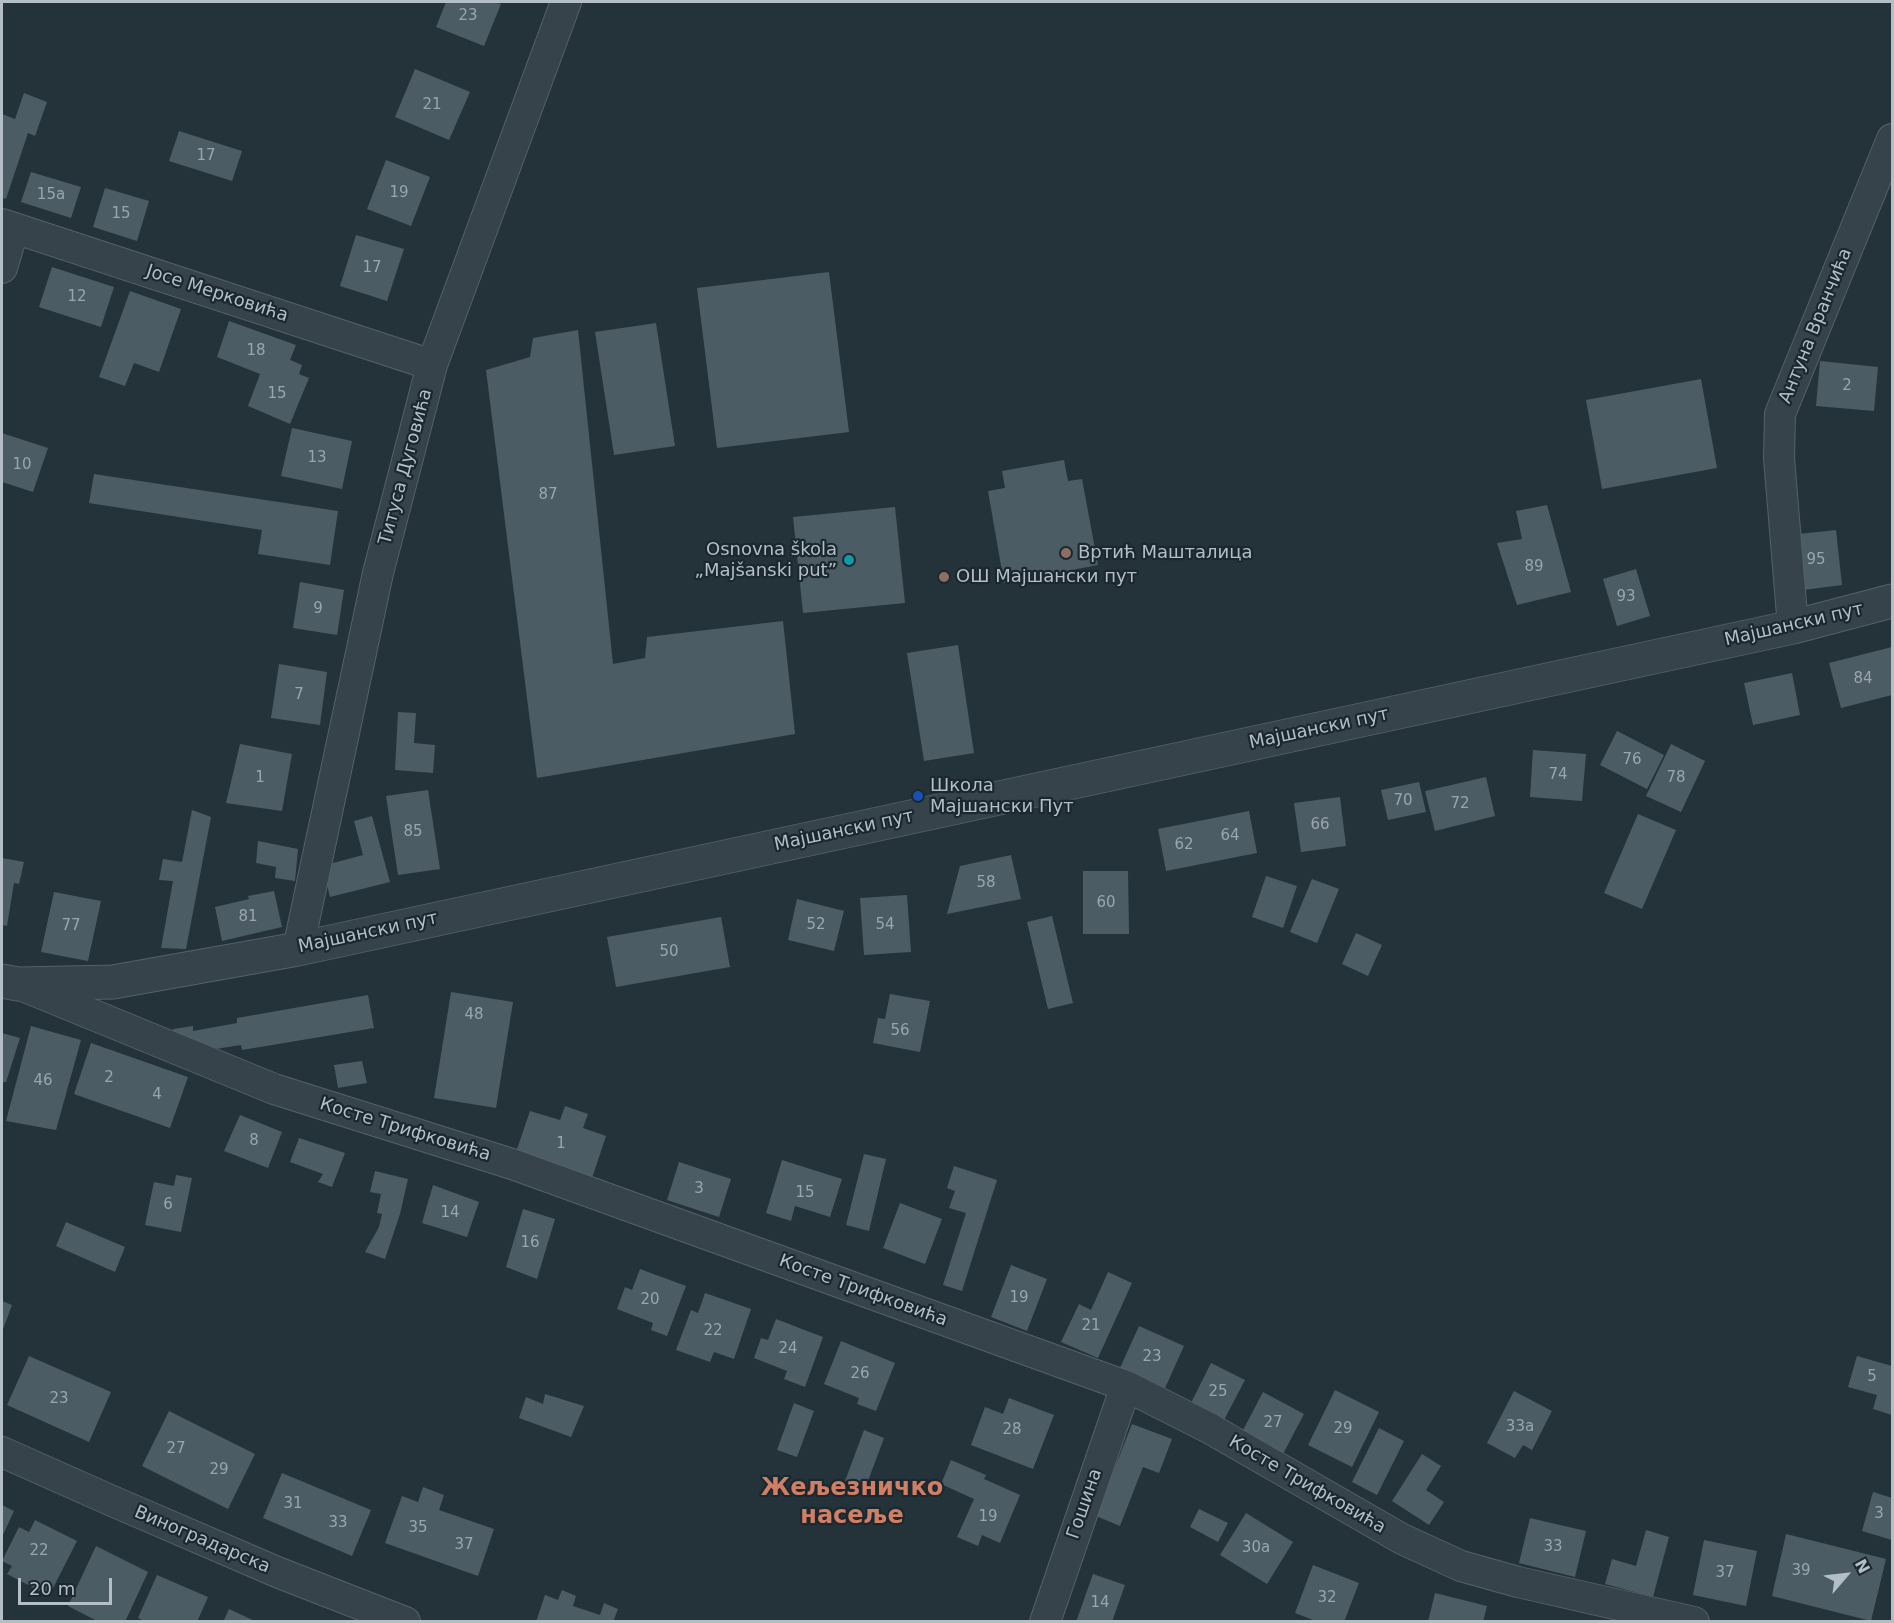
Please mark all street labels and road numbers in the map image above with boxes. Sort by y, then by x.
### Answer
street label: Антуна Вранчића [1775,245,1857,407]
street label: Јосе Мерковића [143,261,291,327]
street label: Титуса Дуговића [375,387,437,547]
street label: Мајшански пут [1722,599,1866,651]
street label: Мајшански пут [1247,704,1391,754]
street label: Мајшански пут [772,806,916,856]
street label: Мајшански пут [296,908,440,958]
street label: Косте Трифковића [317,1094,493,1166]
street label: Косте Трифковића [776,1251,950,1331]
street label: Косте Трифковића [1225,1431,1389,1539]
street label: Гошина [1063,1466,1107,1542]
street label: Виноградарска [131,1502,273,1578]

